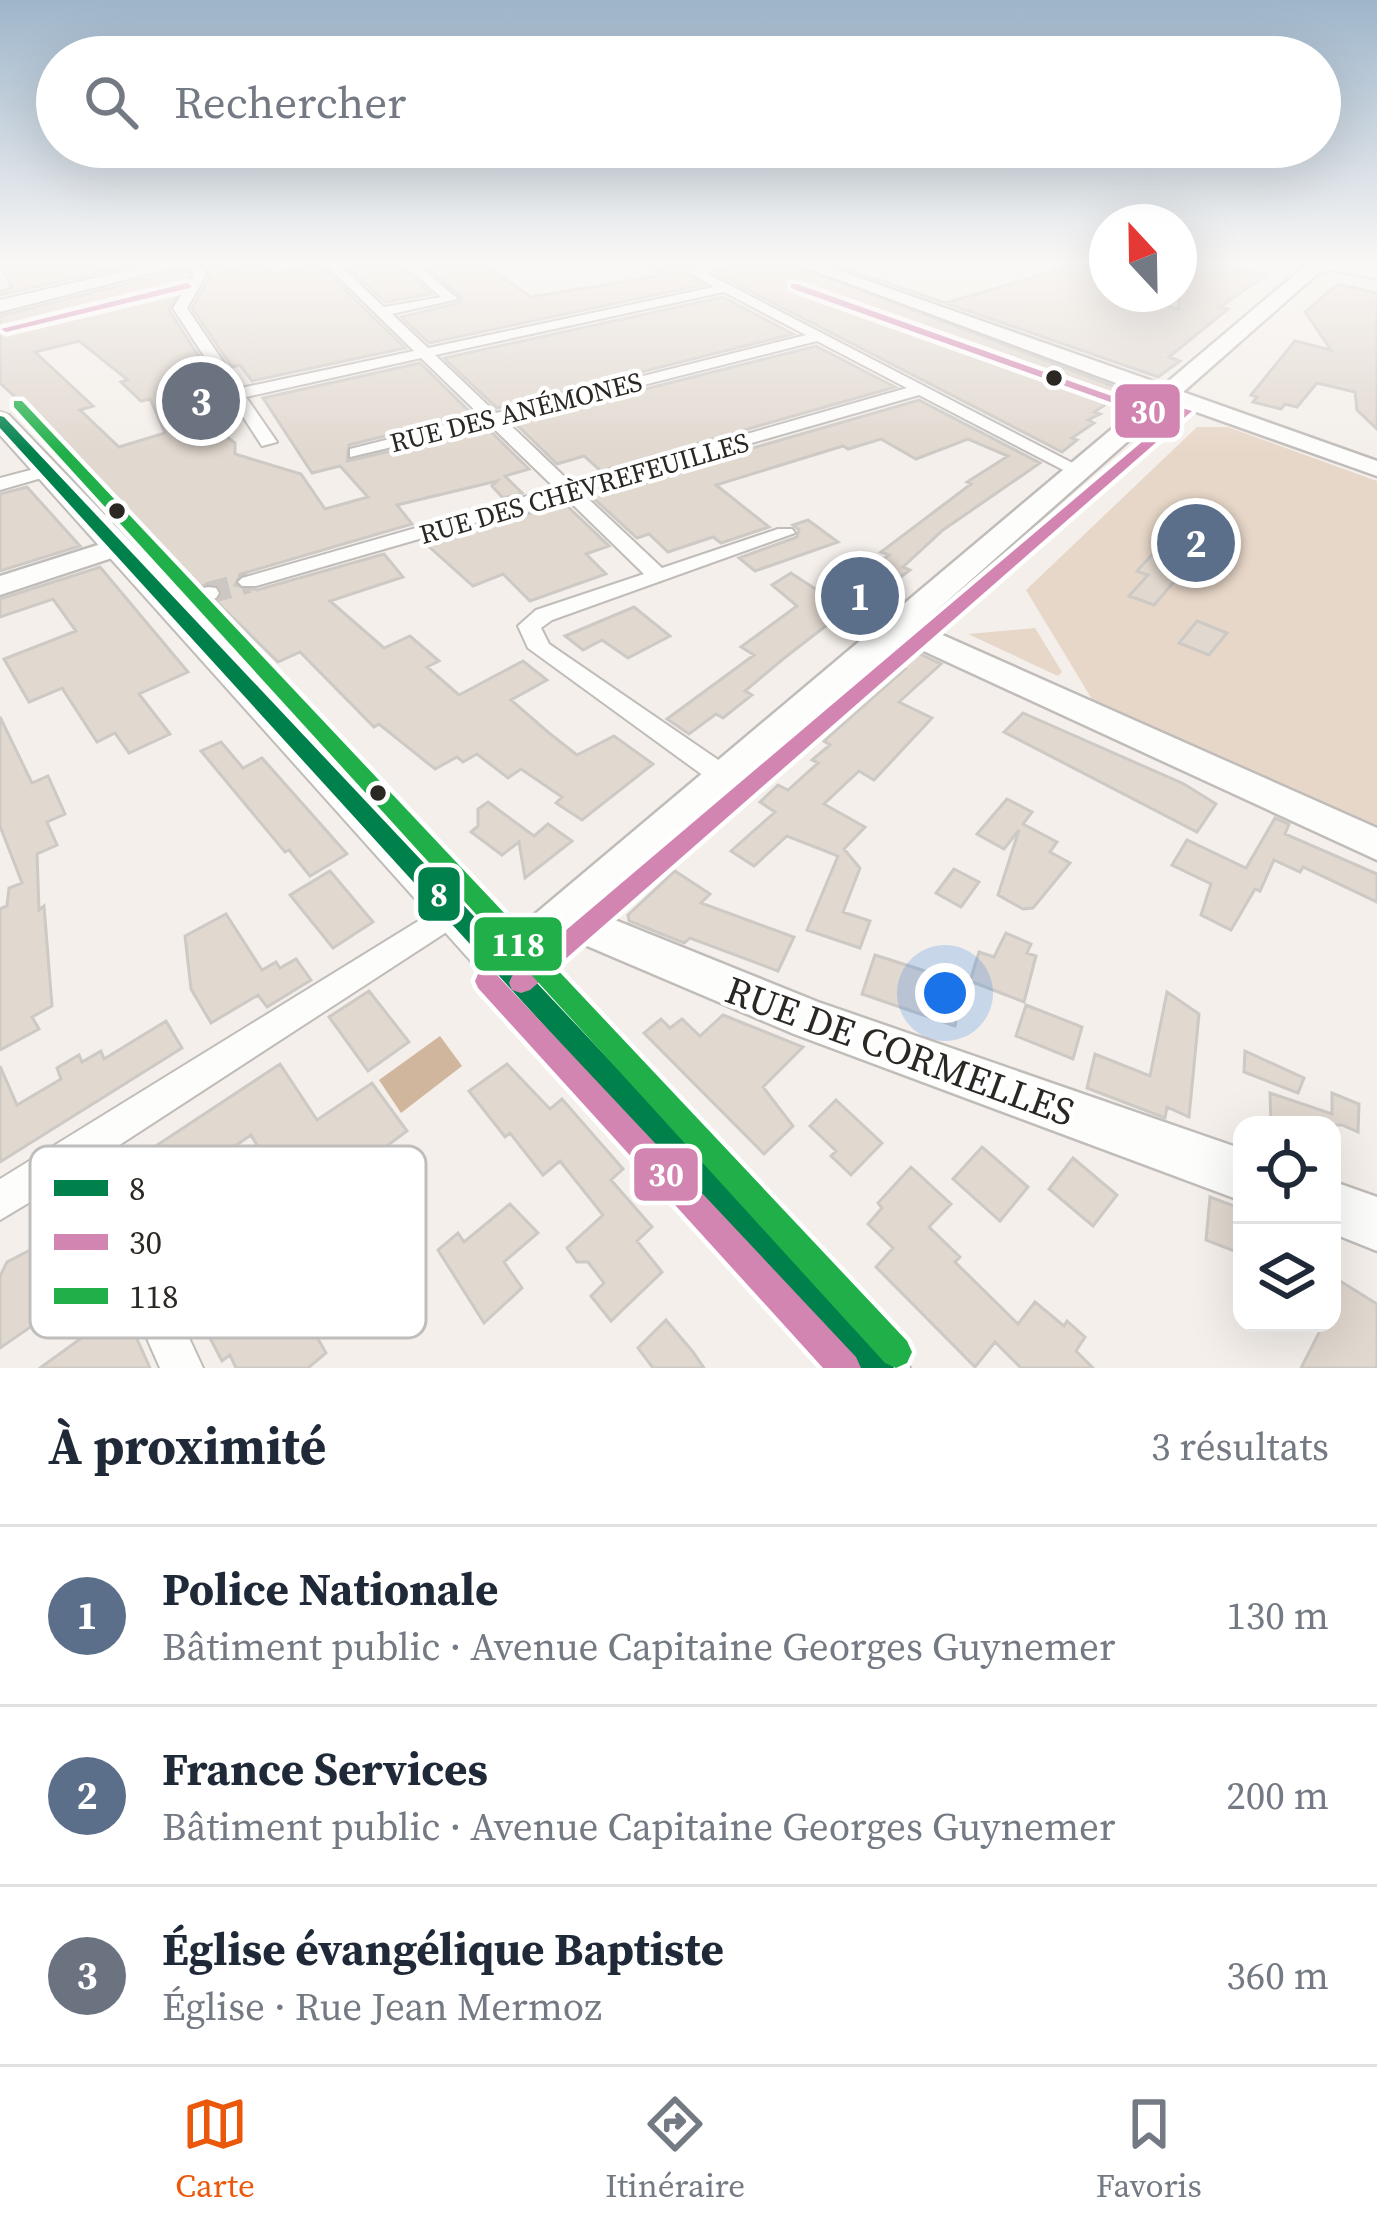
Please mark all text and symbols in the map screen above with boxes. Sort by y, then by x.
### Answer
search box [36,36,1341,168]
icon: search [78,69,144,135]
text: Rechercher [174,71,406,133]
north arrow [1089,204,1197,312]
pin: 3 [162,356,240,446]
street label: RUE DES ANÉMONES [386,363,646,461]
unlabelled marker [1043,367,1065,389]
line badge: 30 [1113,382,1182,440]
text: 30 [1130,389,1166,434]
street label: RUE DES CHÈVREFEUILLES [415,423,753,553]
pin: 2 [1157,498,1235,588]
unlabelled marker [106,500,128,522]
pin: 1 [821,551,899,641]
unlabelled marker [367,782,389,804]
line badge: 8 [416,865,462,923]
text: 8 [430,872,448,917]
line badge: 118 [472,915,564,973]
text: 118 [491,922,545,967]
street label: RUE DE CORMELLES [718,963,1082,1139]
your location [915,963,975,1023]
map controls [1233,1116,1341,1332]
button: locate [1233,1116,1341,1224]
legend [30,1146,426,1338]
line badge: 30 [632,1146,700,1203]
text: 30 [648,1152,684,1197]
text: 8 [129,1166,146,1211]
text: 30 [129,1220,162,1265]
button: layers [1233,1224,1341,1332]
text: 118 [129,1274,179,1319]
text: À proximité [48,1411,326,1481]
text: 3 résultats [1151,1420,1329,1473]
text: Police Nationale [162,1558,498,1620]
text: 1 [76,1589,98,1642]
text: 130 m [1226,1589,1329,1642]
text: Bâtiment public · Avenue Capitaine Georges Guynemer [162,1620,1115,1673]
text: France Services [162,1738,488,1800]
text: 2 [76,1769,98,1822]
text: 200 m [1226,1769,1329,1822]
text: Bâtiment public · Avenue Capitaine Georges Guynemer [162,1800,1115,1853]
text: Église évangélique Baptiste [162,1918,724,1980]
text: 3 [76,1949,98,2002]
text: 360 m [1226,1949,1329,2002]
text: Église · Rue Jean Mermoz [162,1980,602,2033]
tab: Carte [175,2091,255,2208]
tab: Itinéraire [605,2091,745,2208]
tab: Favoris [1096,2091,1202,2208]

